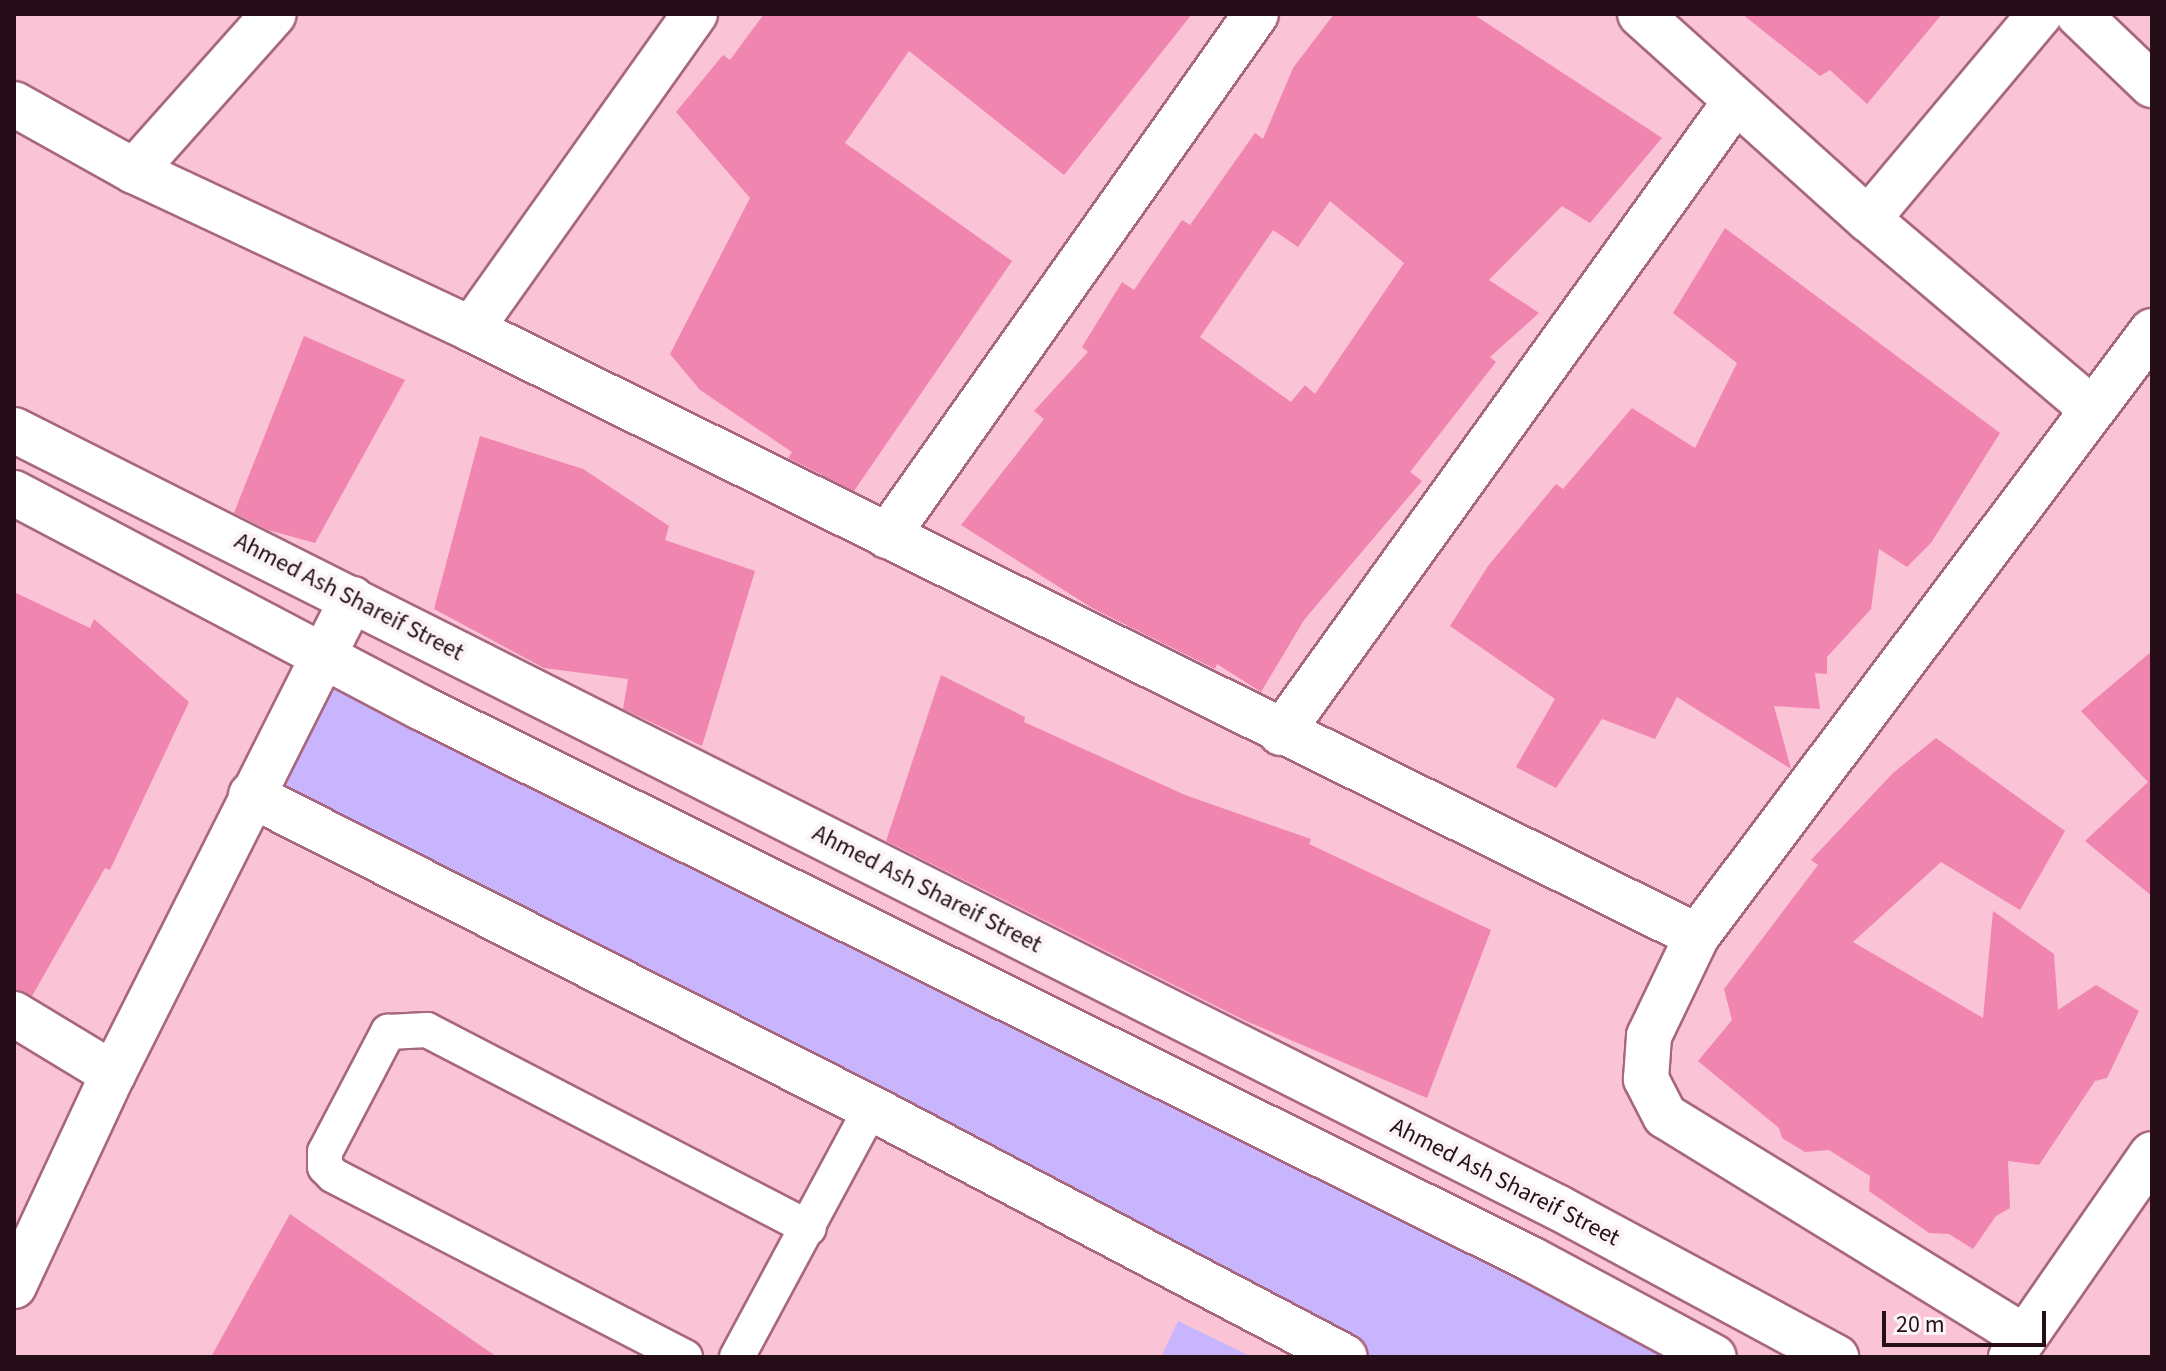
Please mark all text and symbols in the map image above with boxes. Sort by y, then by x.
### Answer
street label: Ahmed Ash Shareif Street [230,527,468,667]
street label: Ahmed Ash Shareif Street [808,819,1046,959]
street label: Ahmed Ash Shareif Street [1386,1112,1624,1252]
scale bar [1886,1295,2050,1345]
text: 20 m [1896,1307,1945,1342]

